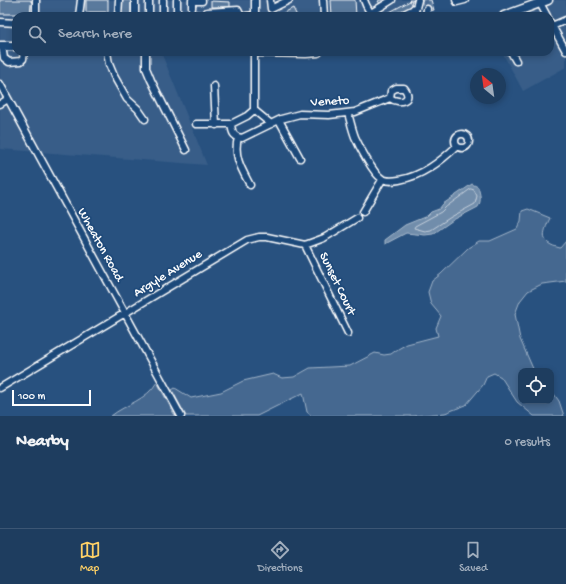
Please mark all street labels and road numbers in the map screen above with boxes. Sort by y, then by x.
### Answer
street label: Veneto [309,93,350,111]
street label: Wheaton Road [74,206,127,286]
street label: Argyle Avenue [131,247,205,301]
street label: Sunset Court [315,250,359,319]

